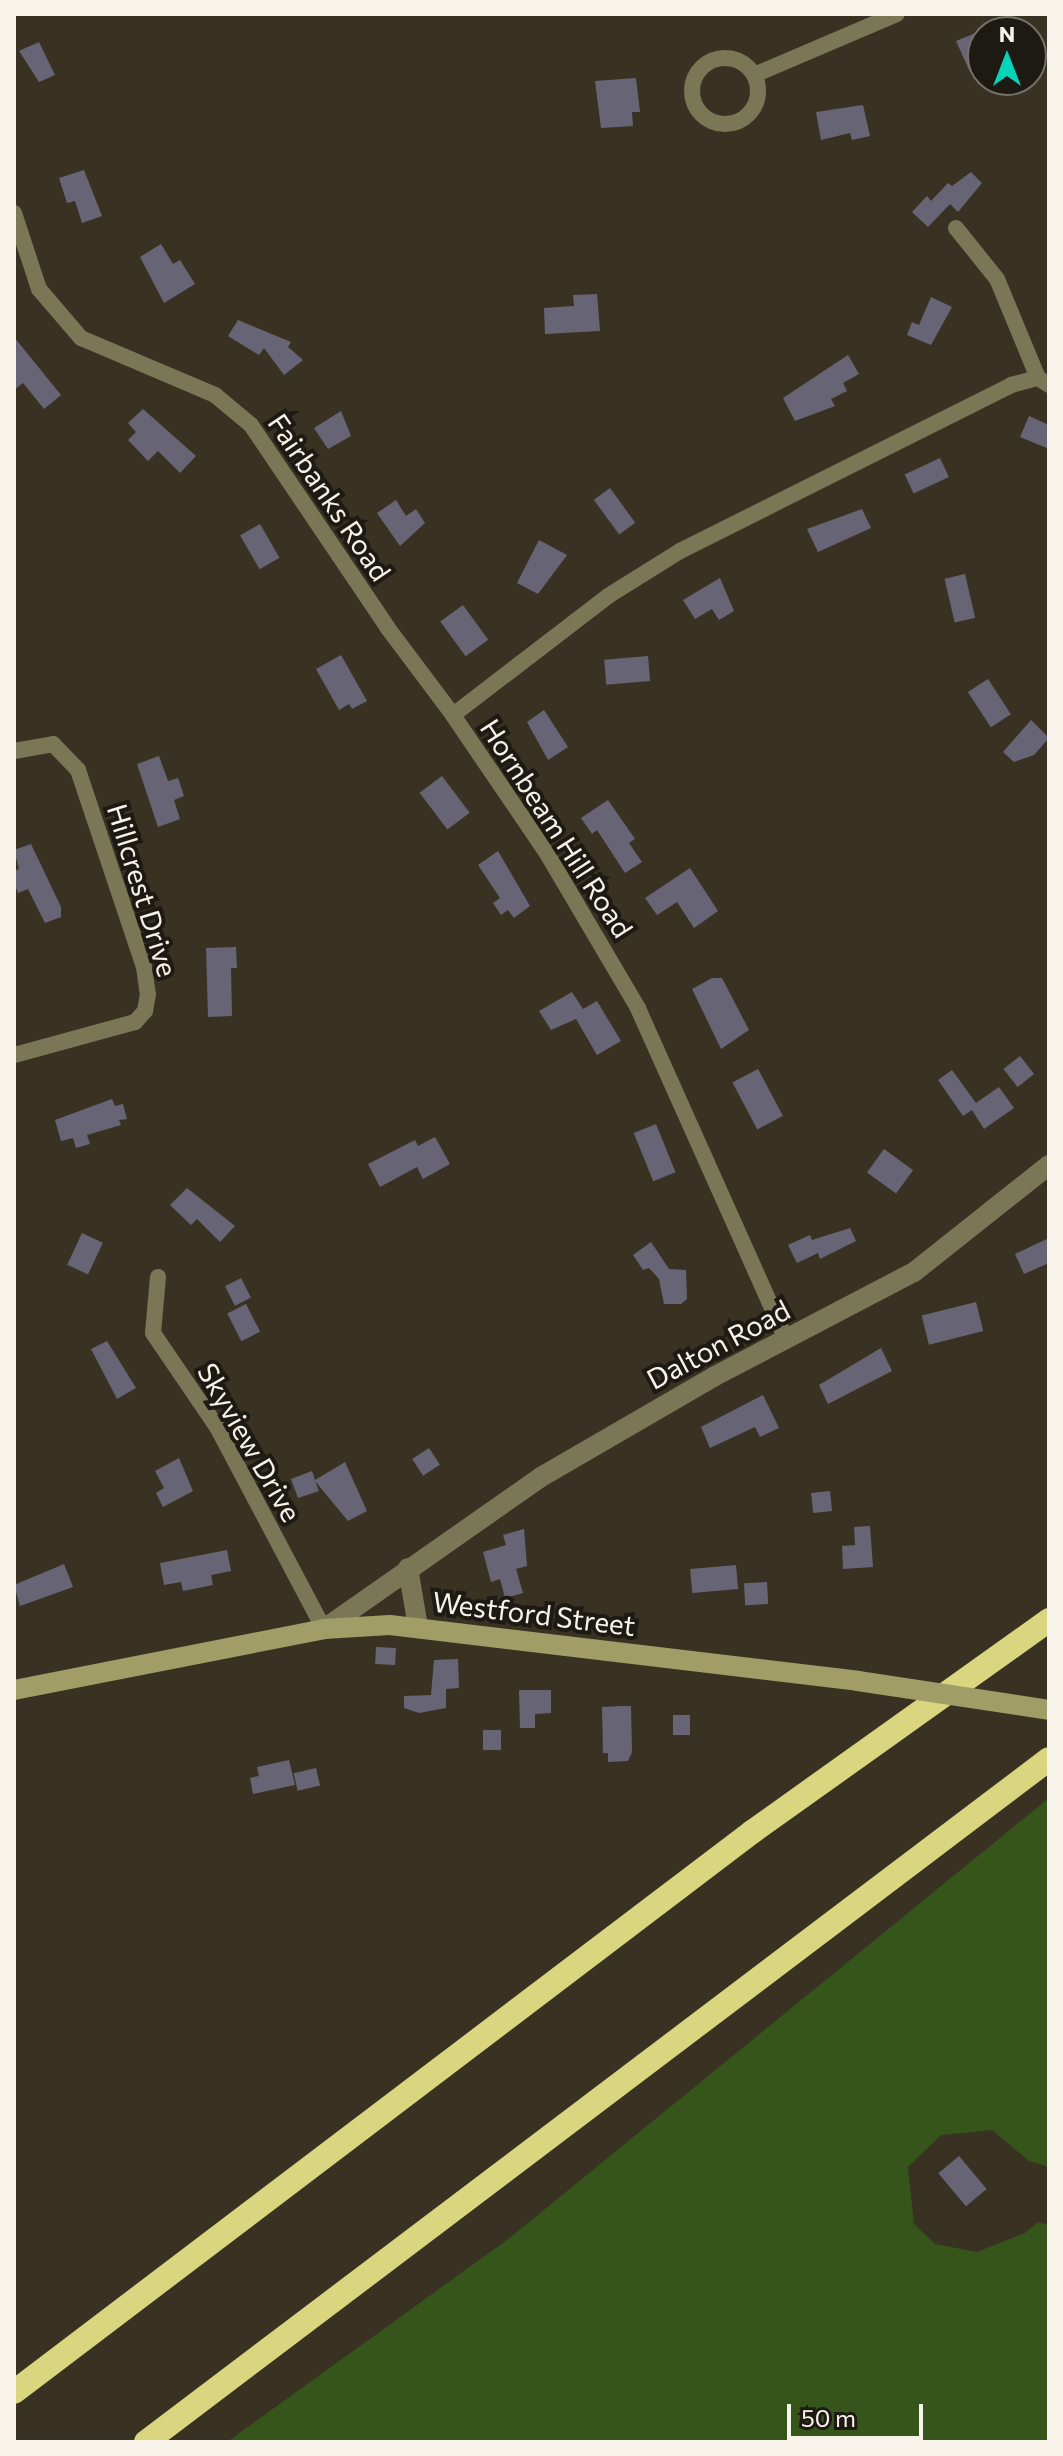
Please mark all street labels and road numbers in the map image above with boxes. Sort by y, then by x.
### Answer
street label: Fairbanks Road [262,407,398,587]
street label: Hornbeam Hill Road [474,712,640,944]
street label: Hillcrest Drive [101,800,185,980]
street label: Dalton Road [641,1292,795,1396]
street label: Skyview Drive [191,1357,309,1527]
street label: Westford Street [431,1584,637,1642]

